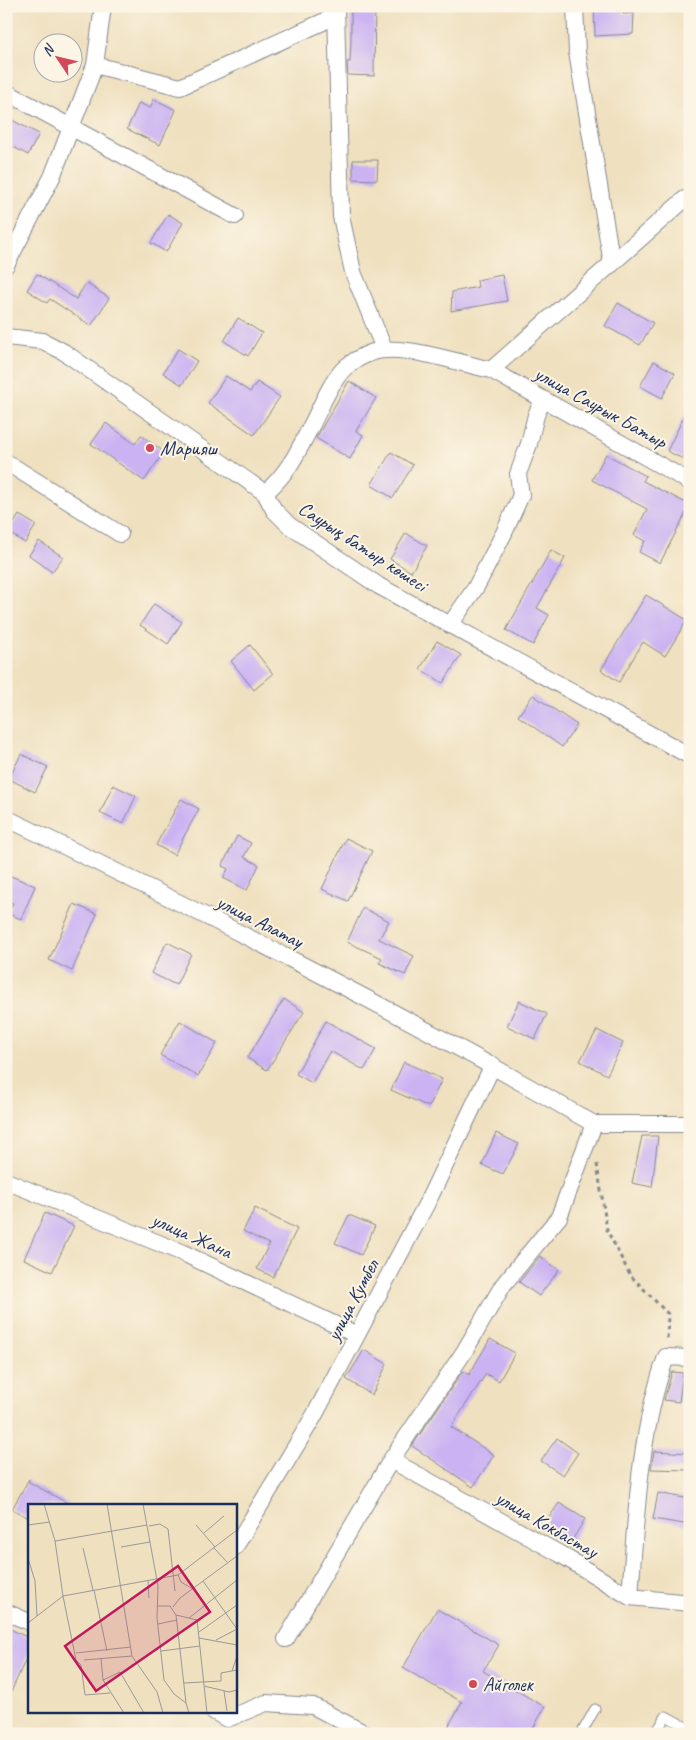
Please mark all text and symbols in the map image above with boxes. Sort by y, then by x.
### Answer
north arrow [32,32,82,82]
text: N [38,40,59,59]
street label: улица Саурык Батыр [529,360,673,455]
place label: Марияш [160,436,218,461]
marker: Марияш [144,442,156,454]
street label: Саурық батыр көшесі [294,496,434,598]
street label: улица Алатау [212,889,309,955]
street label: улица Жана [147,1206,237,1265]
street label: улица Кумбел [320,1253,385,1346]
street label: улица Кокбастау [490,1485,604,1565]
inset map [28,1504,236,1712]
place label: Айголек [483,1672,534,1697]
marker: Айголек [467,1678,479,1690]

